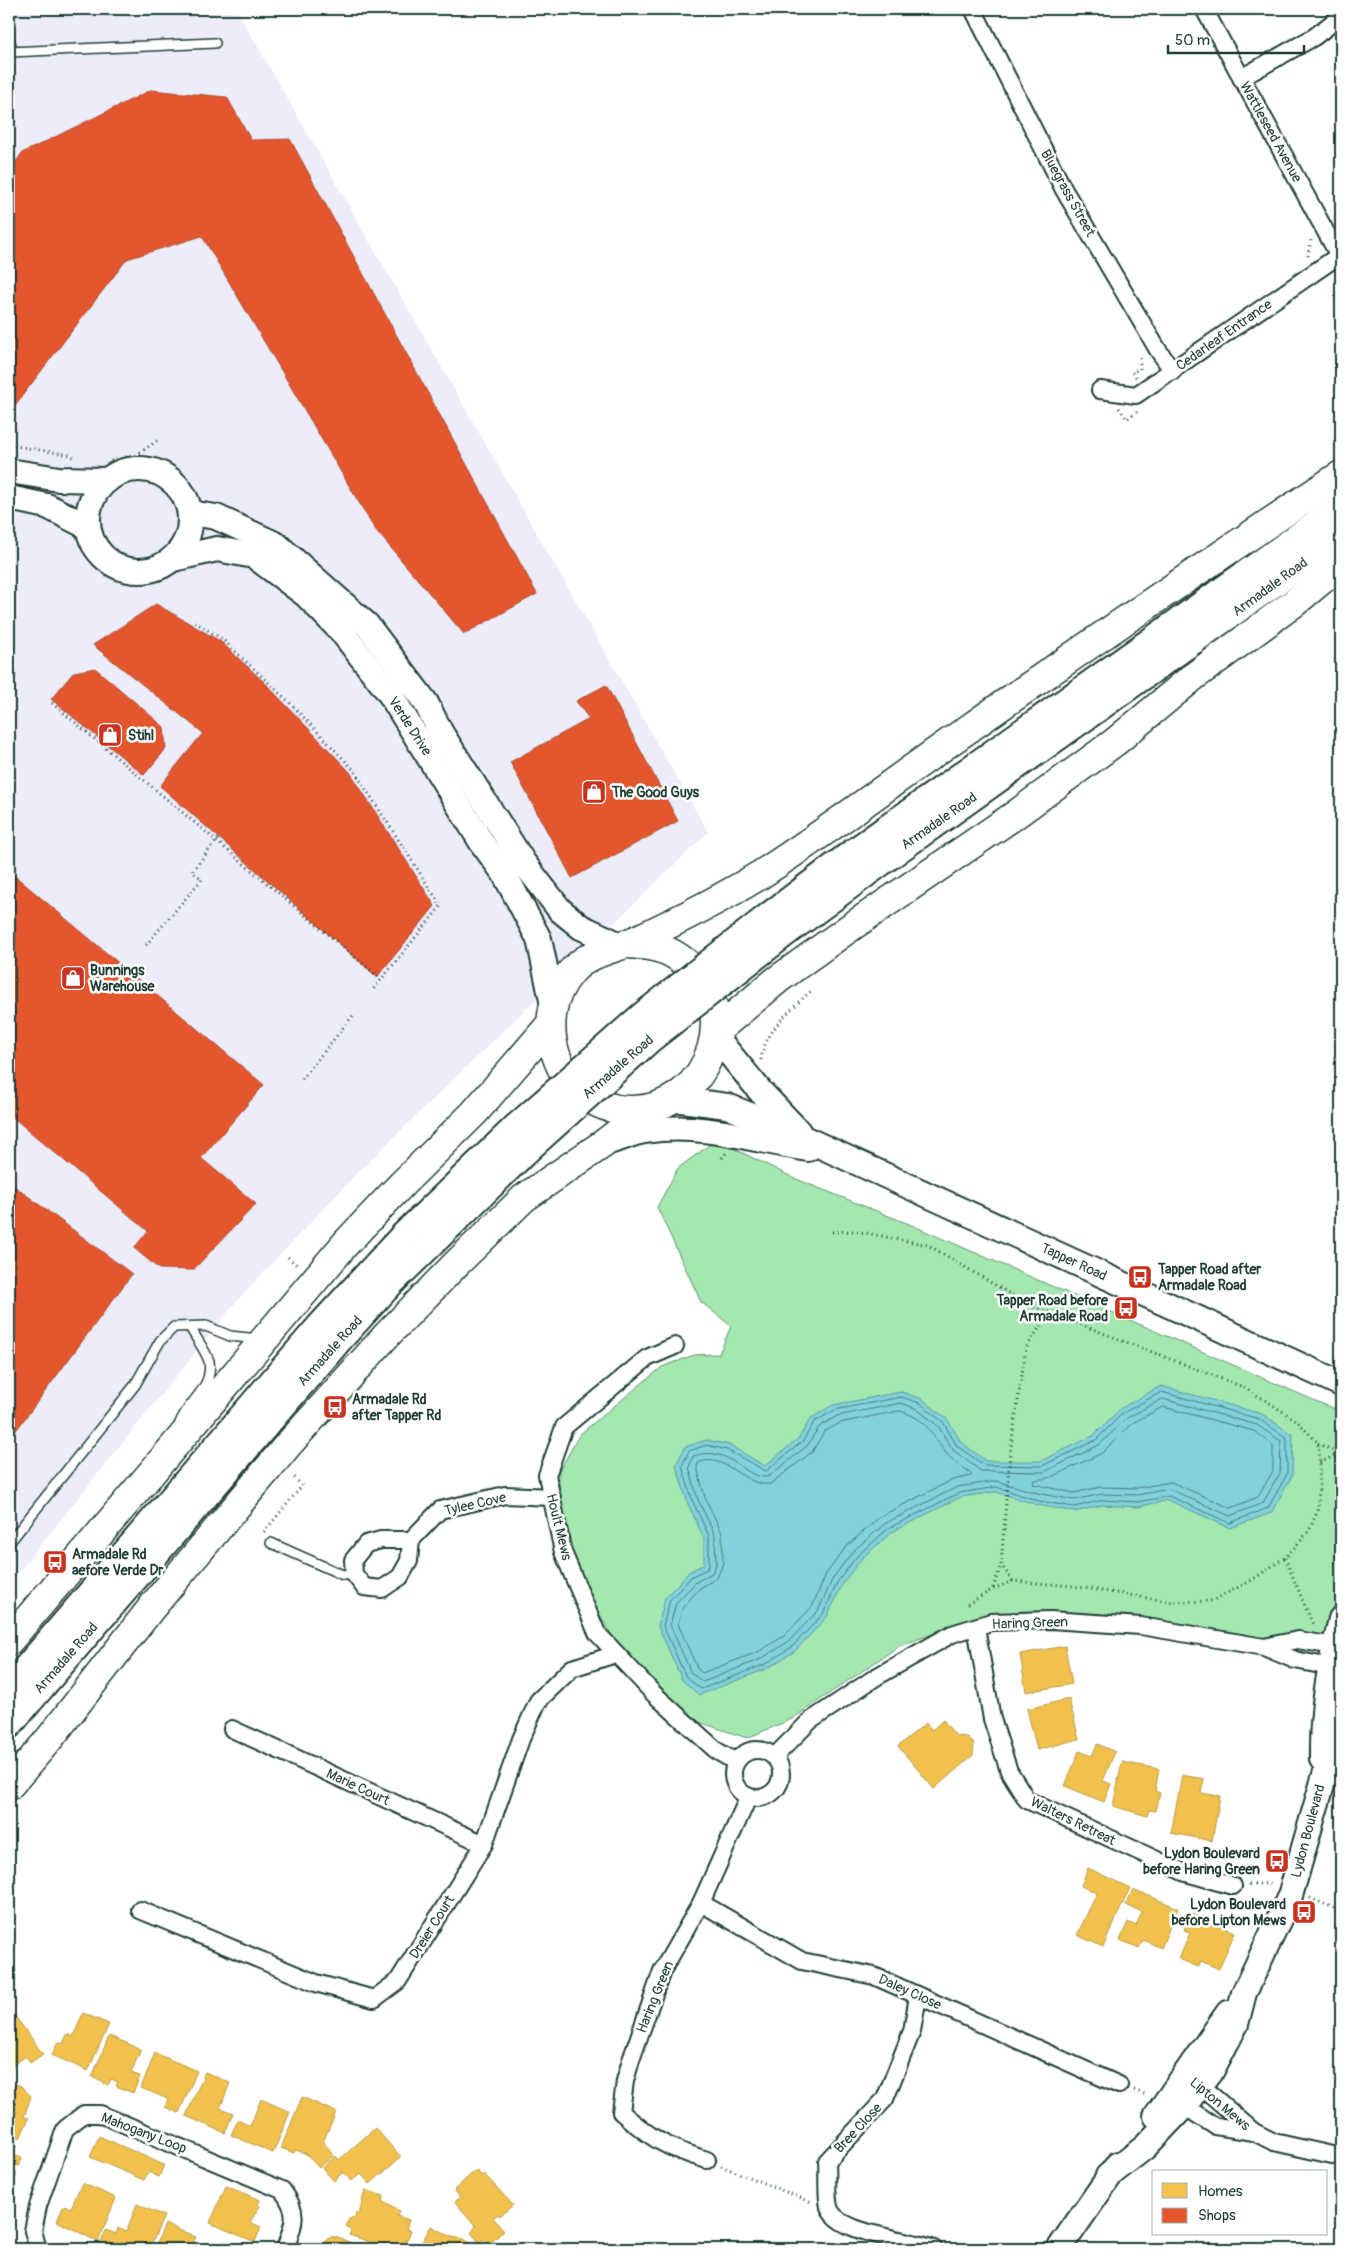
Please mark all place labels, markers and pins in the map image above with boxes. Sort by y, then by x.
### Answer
shop icon: Stihl [97,722,123,748]
place label: Stihl [128,727,154,744]
shop icon: The Good Guys [581,779,607,805]
place label: The Good Guys [611,784,700,801]
place label: Bunnings Warehouse [90,962,155,995]
shop icon: Bunnings Warehouse [60,965,86,991]
place label: Tapper Road after Armadale Road [1157,1261,1262,1294]
bus stop icon: Tapper Road after Armadale Road [1127,1264,1153,1290]
place label: Tapper Road before Armadale Road [996,1292,1109,1325]
bus stop icon: Tapper Road before Armadale Road [1113,1295,1139,1321]
place label: Armadale Rd after Tapper Rd [352,1391,441,1424]
bus stop icon: Armadale Rd after Tapper Rd [322,1394,348,1420]
place label: Armadale Rd aefore Verde Dr [72,1546,164,1579]
bus stop icon: Armadale Rd aefore Verde Dr [42,1549,68,1575]
place label: Lydon Boulevard before Haring Green [1143,1845,1260,1878]
bus stop icon: Lydon Boulevard before Haring Green [1264,1848,1290,1874]
place label: Lydon Boulevard before Lipton Mews [1172,1896,1287,1929]
bus stop icon: Lydon Boulevard before Lipton Mews [1291,1899,1317,1925]

